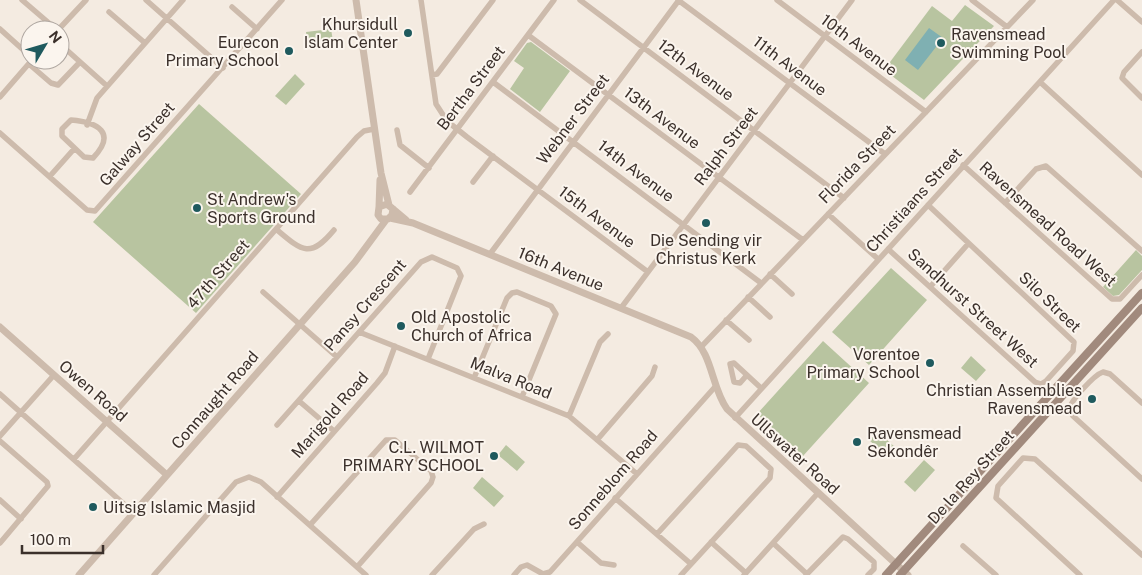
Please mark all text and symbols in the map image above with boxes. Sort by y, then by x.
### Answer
street label: 10th Avenue [817,10,901,80]
place label: Khursidull Islam Center [304,15,398,52]
north arrow [20,20,70,70]
place label: Ravensmead Swimming Pool [951,25,1066,62]
marker: Khursidull Islam Center [402,27,414,39]
text: N [46,28,65,46]
street label: 11th Avenue [749,32,831,100]
place label: Eurecon Primary School [165,33,279,70]
street label: 12th Avenue [654,35,738,105]
marker: Ravensmead Swimming Pool [935,37,947,49]
street label: Bertha Street [433,42,509,134]
marker: Eurecon Primary School [283,45,295,57]
street label: Webner Street [533,70,613,168]
street label: 13th Avenue [620,83,704,153]
street label: Galway Street [95,98,179,190]
street label: Ralph Street [690,103,762,189]
street label: Florida Street [815,121,899,207]
street label: 14th Avenue [594,136,678,206]
street label: Christiaans Street [862,144,966,256]
street label: Ravensmead Road West [976,158,1120,290]
street label: 15th Avenue [555,182,639,252]
place label: St Andrew's Sports Ground [207,190,316,227]
marker: St Andrew's Sports Ground [191,202,203,214]
marker: Die Sending vir Christus Kerk [700,217,712,229]
place label: Die Sending vir Christus Kerk [650,231,762,268]
street label: 47th Street [183,235,253,313]
street label: 16th Avenue [515,243,607,295]
street label: Sandhurst Street West [904,244,1042,372]
street label: Pansy Crescent [320,255,410,355]
street label: Silo Street [1015,268,1085,336]
place label: Old Apostolic Church of Africa [411,308,532,345]
marker: Old Apostolic Church of Africa [395,320,407,332]
place label: Vorentoe Primary School [806,345,920,382]
street label: Connaught Road [167,347,263,453]
street label: Malva Road [468,353,554,403]
street label: Owen Road [55,356,131,426]
marker: Vorentoe Primary School [924,357,936,369]
street label: Marigold Road [288,368,372,462]
place label: Christian Assemblies Ravensmead [926,381,1082,418]
marker: Christian Assemblies Ravensmead [1086,393,1098,405]
street label: Ullswater Road [747,409,843,499]
place label: Ravensmead Sekondêr [867,424,962,461]
street label: Sonneblom Road [565,426,661,534]
street label: De la Rey Street [924,426,1018,528]
marker: Ravensmead Sekondêr [851,436,863,448]
place label: C.L. WILMOT PRIMARY SCHOOL [342,438,484,475]
marker: C.L. WILMOT PRIMARY SCHOOL [488,450,500,462]
place label: Uitsig Islamic Masjid [103,498,256,517]
marker: Uitsig Islamic Masjid [87,501,99,513]
scale bar [22,522,104,554]
text: 100 m [30,531,71,548]

